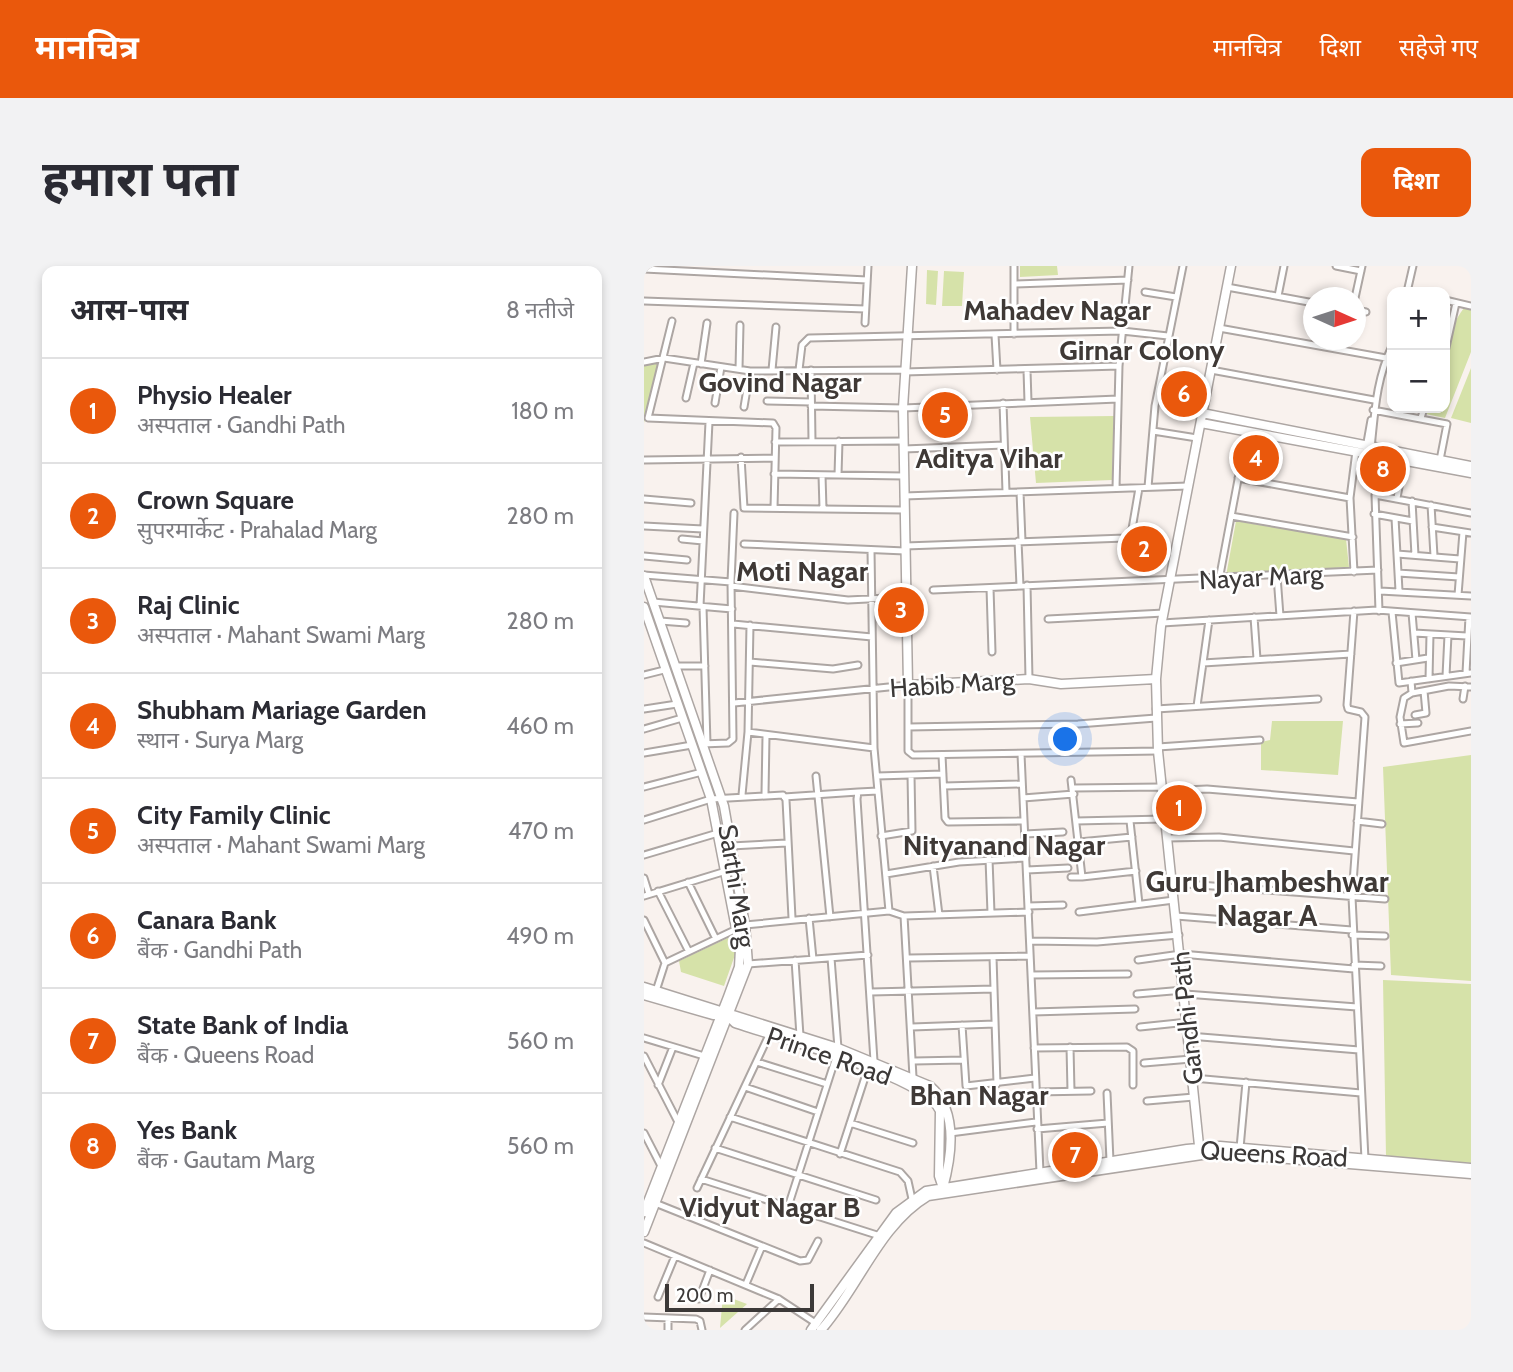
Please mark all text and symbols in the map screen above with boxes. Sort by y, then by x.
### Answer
text: मानचित्र [35,27,139,67]
text: मानचित्र [1213,33,1282,62]
text: दिशा [1320,33,1361,62]
text: सहेजे गए [1399,33,1478,62]
button: दिशा [1361,148,1471,217]
text: हमारा पता [42,149,238,208]
north arrow [1303,287,1366,350]
map controls [1387,287,1450,413]
button: + [1387,287,1450,350]
text: आस-पास [70,291,188,328]
district label: Mahadev Nagar [963,293,1152,327]
text: 8 नतीजे [506,296,574,324]
district label: Girnar Colony [1059,333,1225,367]
button: − [1387,350,1450,413]
district label: Govind Nagar [698,365,862,399]
pin: 6 [1161,368,1207,420]
text: Physio Healer [137,379,292,411]
pin: 5 [922,389,968,441]
text: 1 [89,397,97,425]
text: 180 m [511,397,574,425]
text: अस्पताल · Gandhi Path [137,411,346,439]
pin: 4 [1233,432,1279,484]
district label: Aditya Vihar [915,441,1063,475]
pin: 8 [1360,443,1406,495]
text: Crown Square [137,484,294,516]
text: 2 [87,502,99,530]
text: 280 m [507,502,574,530]
text: सुपरमार्केट · Prahalad Marg [137,516,377,544]
pin: 2 [1121,523,1167,575]
district label: Moti Nagar [736,554,869,588]
street label: Nayar Marg [1198,558,1325,596]
pin: 3 [878,584,924,636]
text: Raj Clinic [137,589,240,621]
text: 3 [87,607,99,635]
text: 280 m [507,607,574,635]
text: अस्पताल · Mahant Swami Marg [137,621,425,649]
street label: Habib Marg [888,664,1017,704]
text: Shubham Mariage Garden [137,694,427,726]
text: 4 [86,712,100,740]
text: 460 m [506,712,574,740]
your location [1048,722,1082,756]
text: स्थान · Surya Marg [137,726,303,754]
pin: 1 [1156,782,1202,834]
text: City Family Clinic [137,799,331,831]
text: 5 [87,817,99,845]
text: 470 m [508,817,574,845]
street label: Sarthi Marg [711,822,763,951]
district label: Nityanand Nagar [903,828,1106,862]
text: अस्पताल · Mahant Swami Marg [137,831,425,859]
district label: Guru Jhambeshwar Nagar A [1145,863,1389,934]
text: Canara Bank [137,904,277,936]
text: 6 [87,922,99,950]
text: 490 m [506,922,574,950]
text: बैंक · Gandhi Path [137,936,302,964]
street label: Gandhi Path [1164,950,1210,1086]
text: State Bank of India [137,1009,349,1041]
street label: Prince Road [762,1020,896,1092]
text: 7 [87,1027,99,1055]
text: 560 m [507,1027,574,1055]
text: बैंक · Queens Road [137,1041,314,1069]
district label: Bhan Nagar [909,1078,1049,1112]
text: Yes Bank [137,1114,237,1146]
pin: 7 [1052,1129,1098,1181]
text: 8 [86,1132,100,1160]
text: 560 m [507,1132,574,1160]
street label: Queens Road [1199,1134,1349,1174]
text: बैंक · Gautam Marg [137,1146,314,1174]
district label: Vidyut Nagar B [680,1190,860,1224]
scale bar [665,1281,814,1313]
text: 200 m [676,1284,733,1307]

